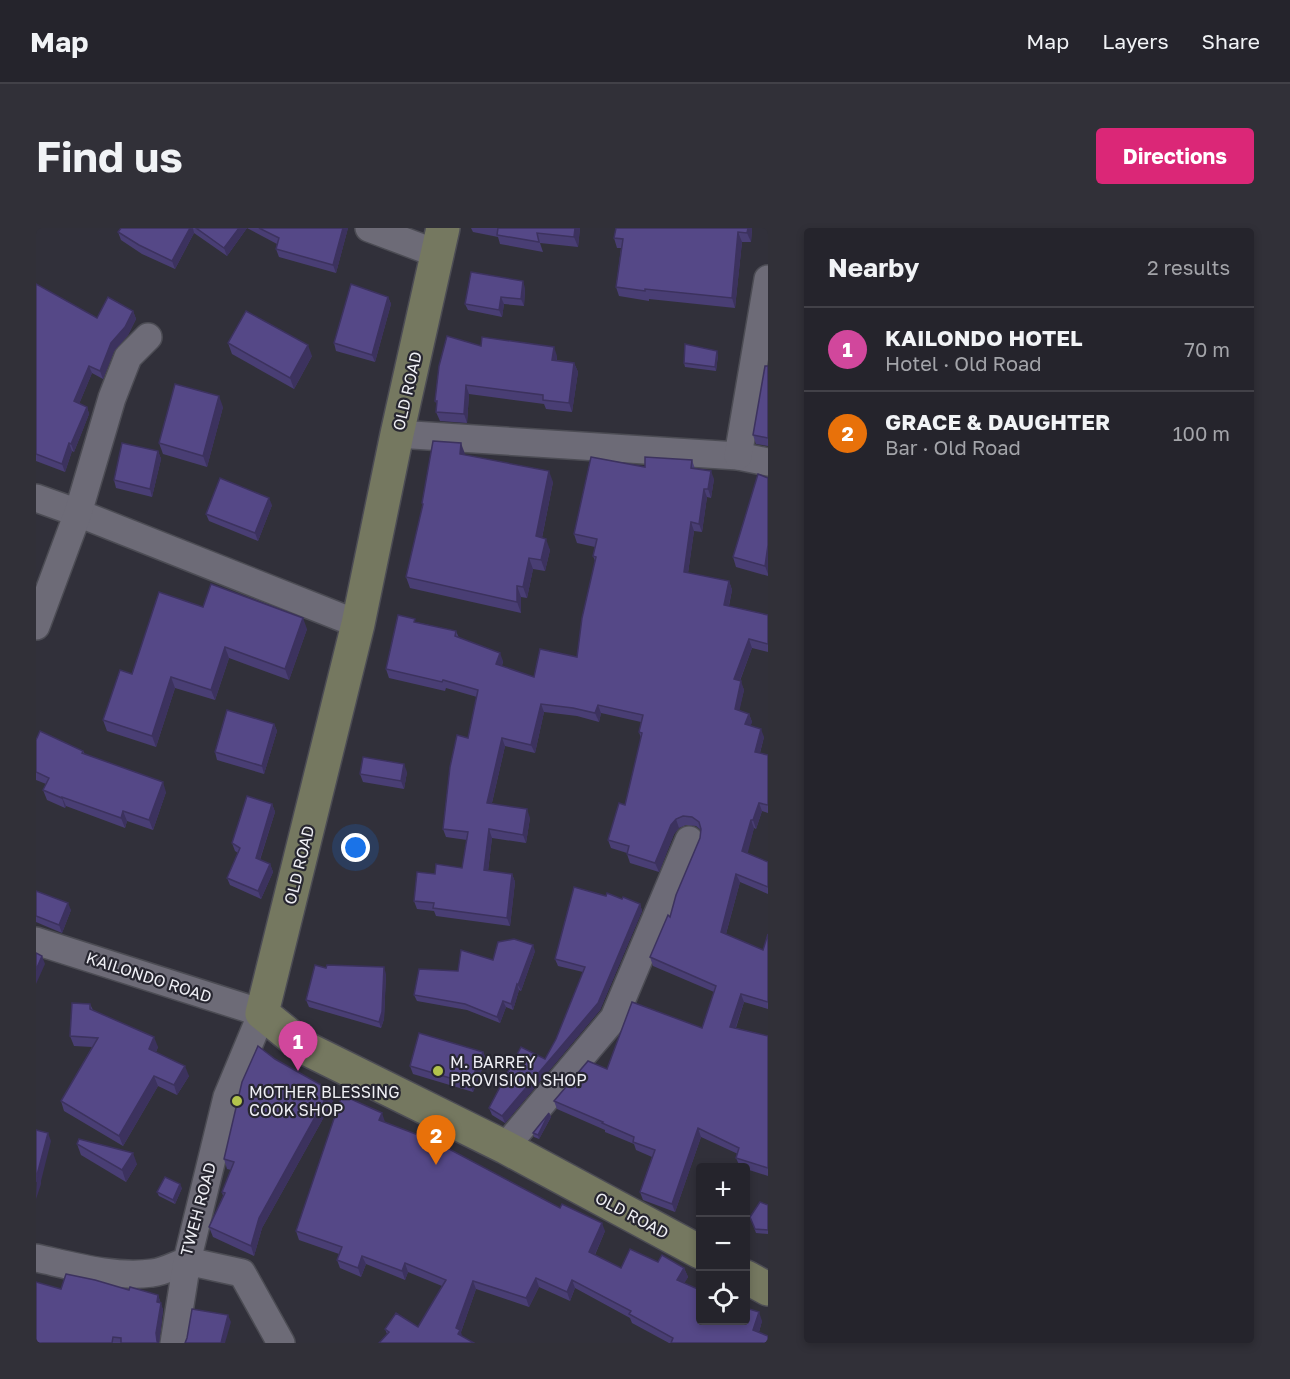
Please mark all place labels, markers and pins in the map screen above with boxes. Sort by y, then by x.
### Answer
pin: 1 [278,1022,318,1071]
place label: M. BARREY PROVISION SHOP [450,1052,587,1090]
marker: M. BARREY PROVISION SHOP [431,1064,445,1078]
place label: MOTHER BLESSING COOK SHOP [249,1082,400,1120]
marker: MOTHER BLESSING COOK SHOP [230,1094,244,1108]
pin: 2 [416,1116,456,1165]

